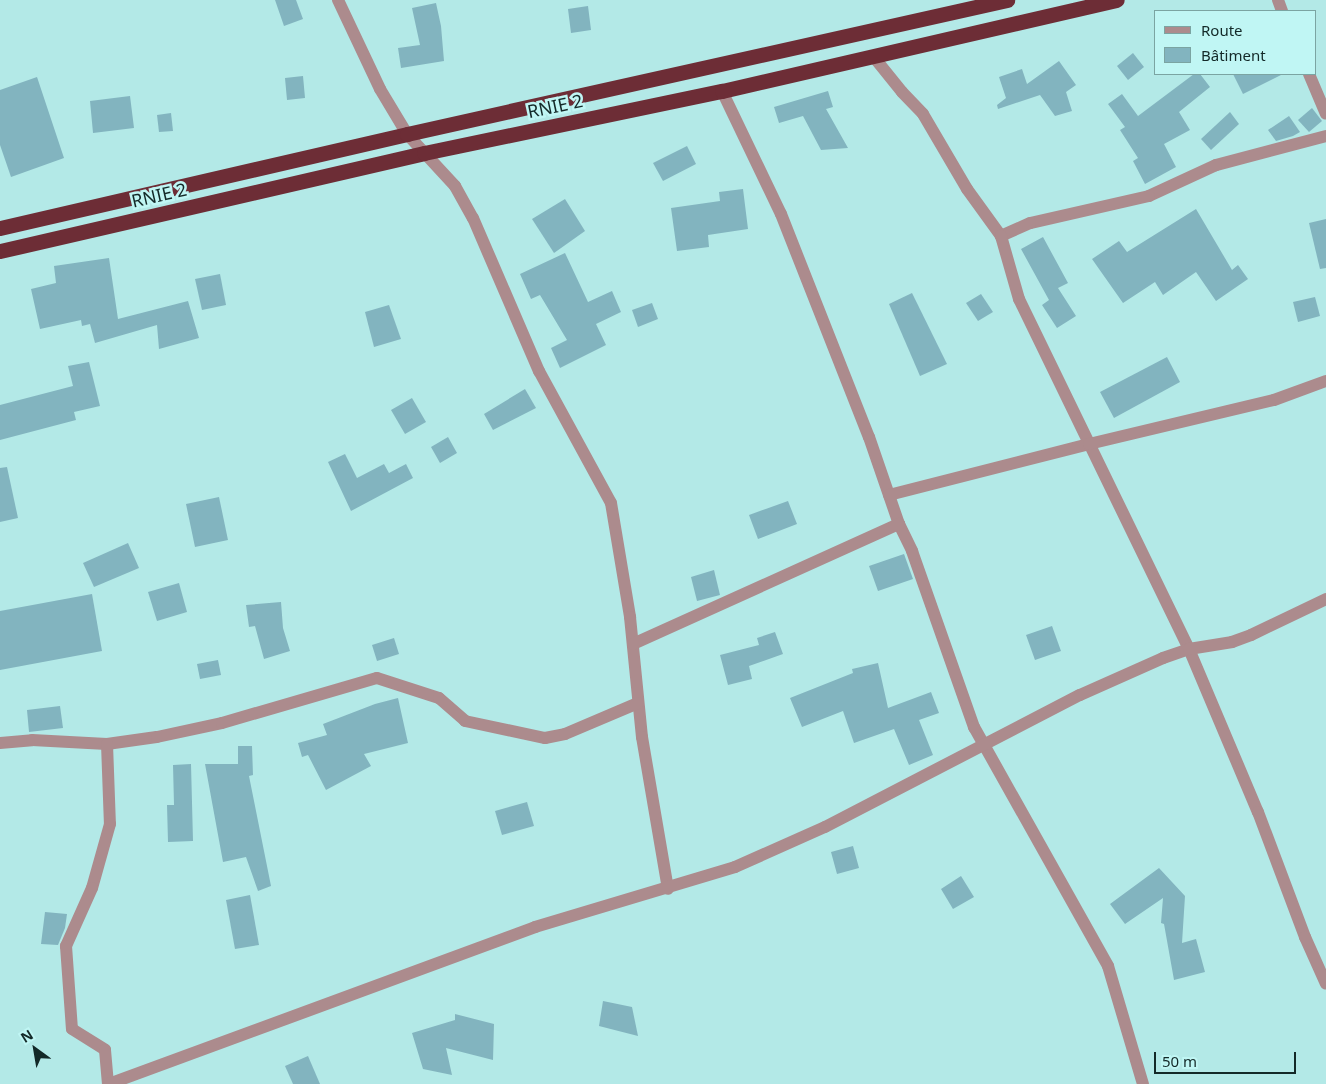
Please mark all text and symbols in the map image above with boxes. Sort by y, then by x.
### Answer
legend [1154,10,1316,75]
text: Route [1201,20,1243,40]
text: Bâtiment [1201,45,1266,65]
street label: RNIE 2 [525,90,585,122]
street label: RNIE 2 [129,178,189,212]
north arrow [10,1024,60,1074]
text: N [17,1025,37,1047]
scale bar [1156,1042,1298,1074]
text: 50 m [1162,1051,1197,1071]

